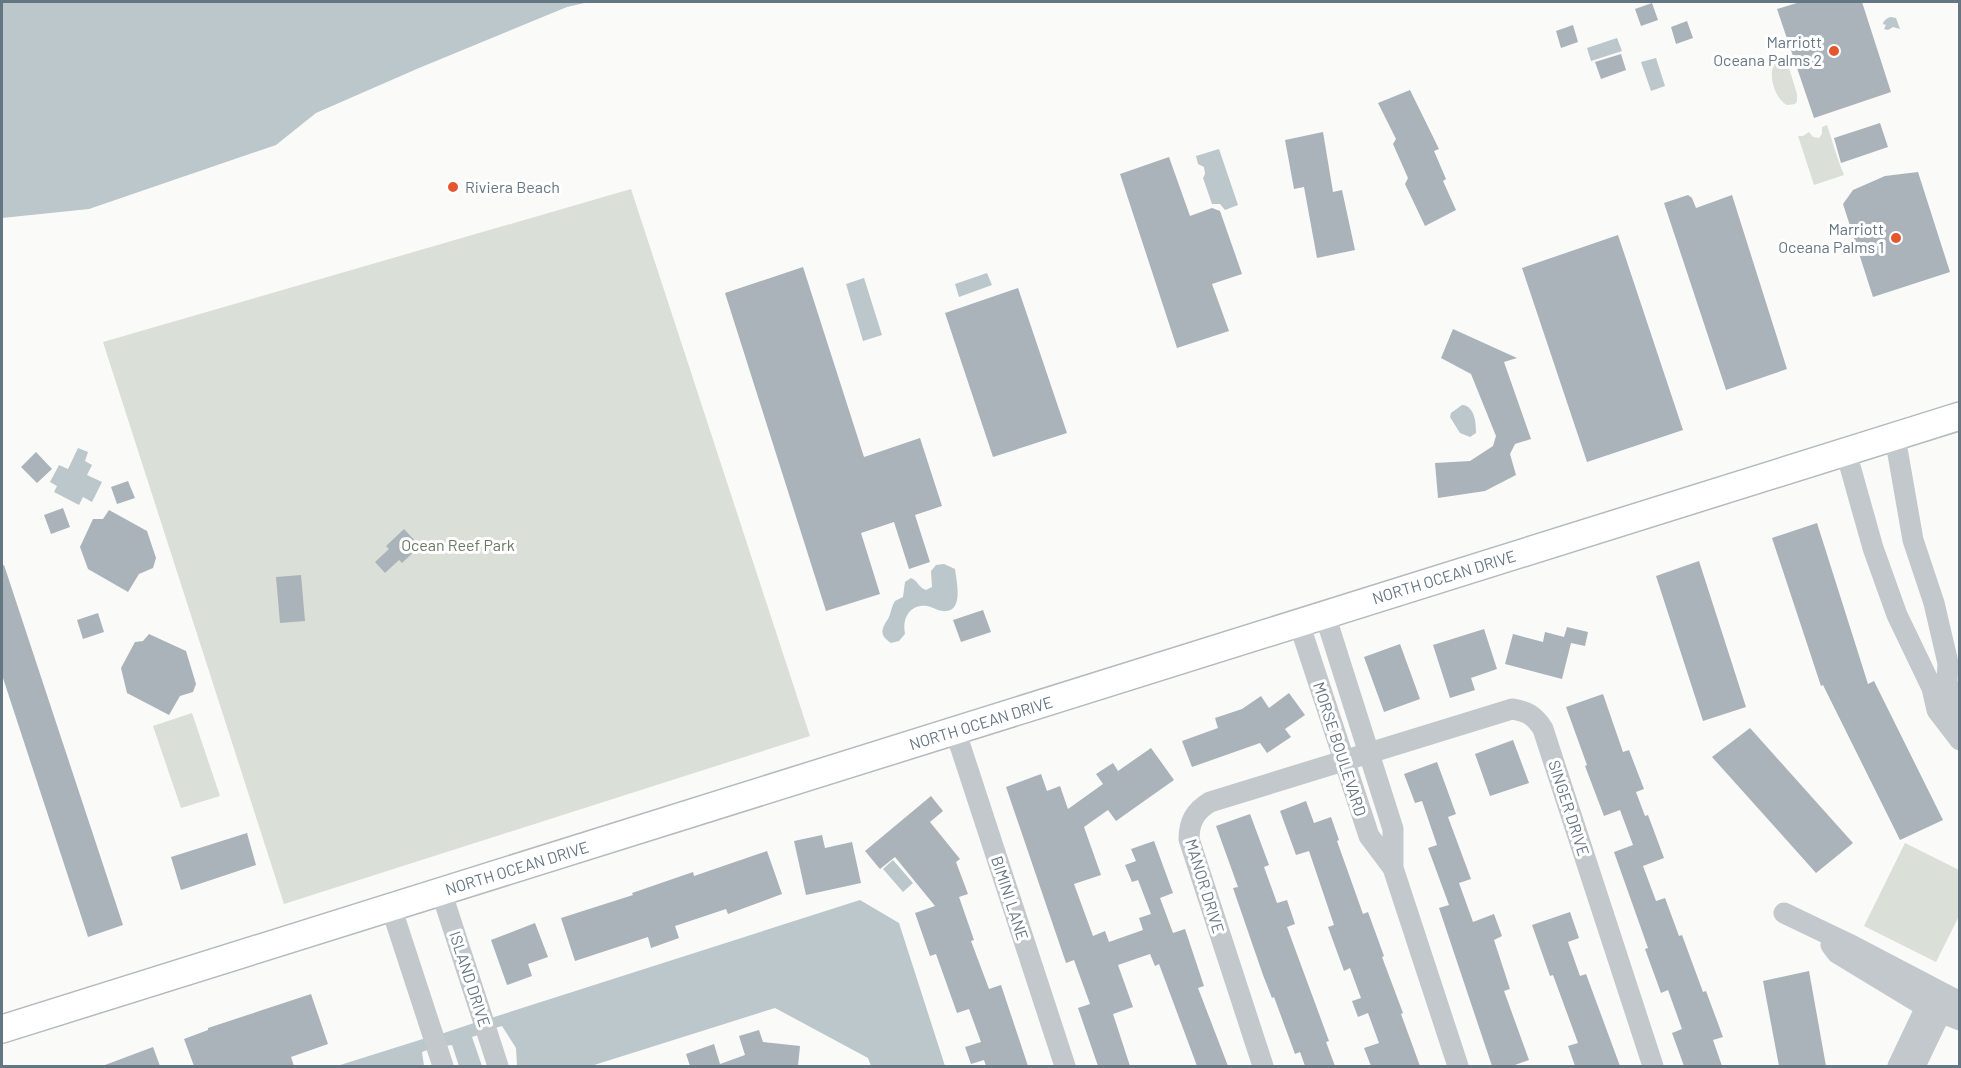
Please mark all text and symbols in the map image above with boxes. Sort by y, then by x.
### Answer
place label: Marriott Oceana Palms 2 [1713,32,1822,69]
marker: Marriott Oceana Palms 2 [1827,44,1841,58]
place label: Riviera Beach [465,177,560,196]
marker: Riviera Beach [446,180,460,194]
place label: Marriott Oceana Palms 1 [1778,219,1884,256]
marker: Marriott Oceana Palms 1 [1889,231,1903,245]
park label: Ocean Reef Park [401,535,515,554]
street label: NORTH OCEAN DRIVE [1370,546,1518,607]
street label: MORSE BOULEVARD [1310,679,1371,818]
street label: NORTH OCEAN DRIVE [907,692,1055,753]
street label: SINGER DRIVE [1545,758,1594,858]
street label: MANOR DRIVE [1182,836,1229,935]
street label: NORTH OCEAN DRIVE [443,837,591,898]
street label: BIMINI LANE [988,853,1033,942]
street label: ISLAND DRIVE [446,929,495,1029]

